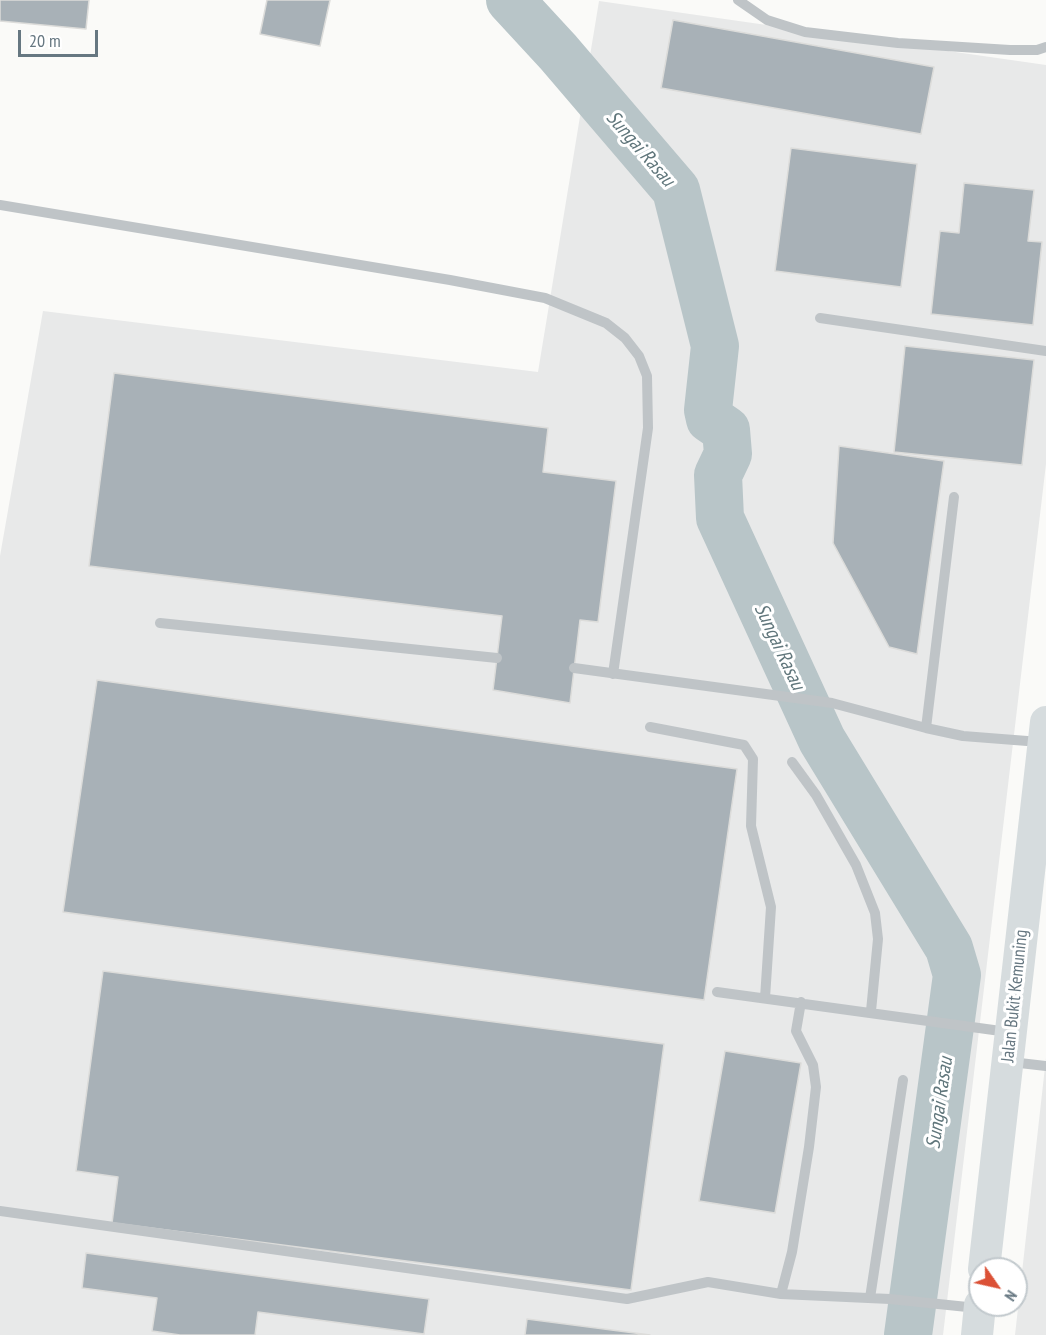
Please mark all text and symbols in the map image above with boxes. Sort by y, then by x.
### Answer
scale bar [21,18,100,56]
text: 20 m [29,29,61,52]
water label: Sungai Rasau [601,106,679,192]
water label: Sungai Rasau [749,600,809,694]
street label: Jalan Bukit Kemuning [997,929,1033,1063]
water label: Sungai Rasau [922,1056,958,1150]
north arrow [968,1257,1028,1317]
text: N [1001,1287,1022,1305]

